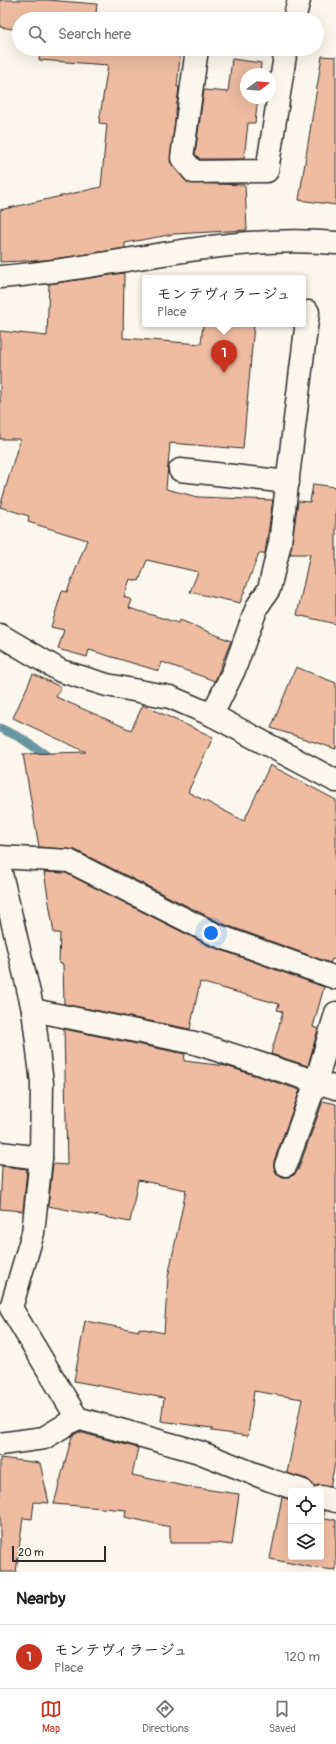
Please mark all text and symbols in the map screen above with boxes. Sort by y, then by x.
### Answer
search box [12,12,324,56]
icon: search [26,23,48,45]
text: Search here [58,25,131,44]
north arrow [240,68,276,104]
popup [142,275,306,327]
text: モンテヴィラージュ [157,285,291,304]
text: Place [157,304,186,320]
pin: 1 [211,340,237,373]
your location [201,923,221,943]
map controls [288,1488,324,1560]
button: locate [288,1488,324,1524]
button: layers [288,1524,324,1560]
scale bar [12,1544,106,1563]
text: 20 m [18,1546,44,1559]
text: Nearby [16,1588,65,1609]
text: モンテヴィラージュ [54,1641,188,1660]
text: 1 [26,1649,32,1665]
text: 120 m [284,1649,320,1665]
text: Place [54,1660,83,1676]
tab: Map [40,1698,62,1735]
tab: Directions [142,1698,189,1735]
tab: Saved [269,1698,296,1735]

